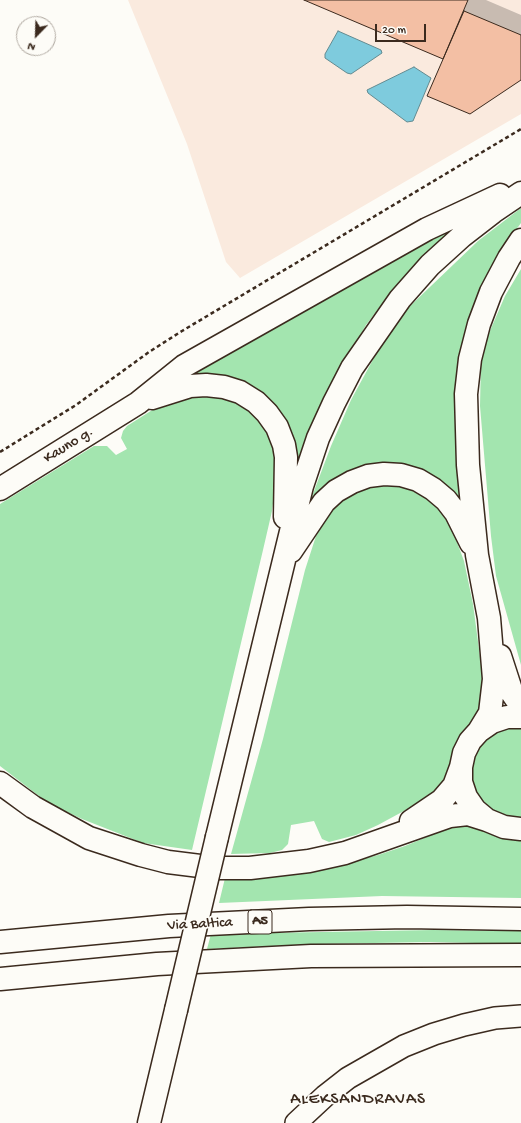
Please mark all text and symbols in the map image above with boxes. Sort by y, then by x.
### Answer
north arrow [16,16,56,56]
scale bar [377,16,428,42]
text: 20 m [382,24,406,38]
text: N [26,39,37,53]
street label: Kauno g. [41,424,97,468]
road number: A5 [248,910,272,934]
street label: Via Baltica [167,914,233,936]
district label: ALEKSANDRAVAS [290,1090,426,1110]

